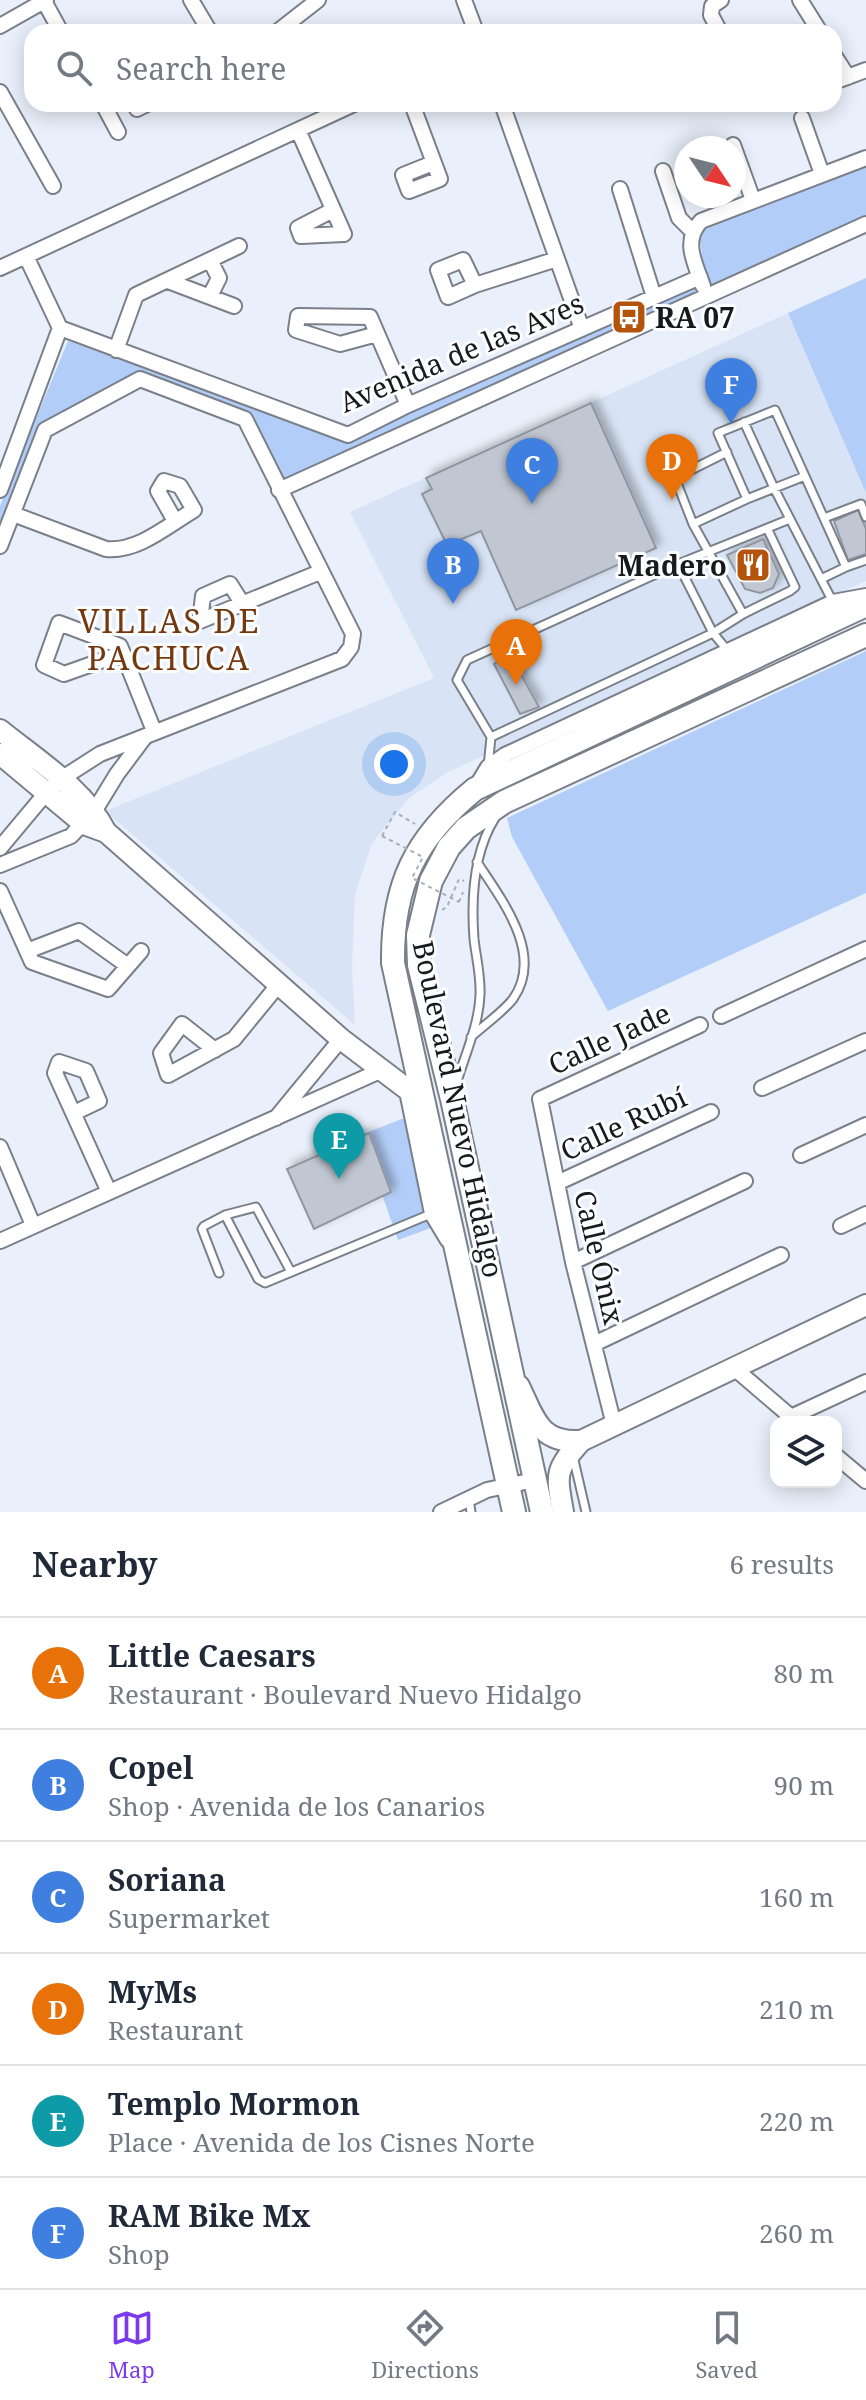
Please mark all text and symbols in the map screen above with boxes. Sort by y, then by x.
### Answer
search box [24,24,842,112]
icon: search [52,46,96,90]
text: Search here [116,48,286,89]
north arrow [674,136,746,208]
street label: Avenida de las Aves [333,283,589,421]
bus stop icon: RA 07 [610,298,648,336]
place label: RA 07 [655,298,735,336]
pin: F [705,358,757,424]
pin: D [646,434,698,500]
pin: C [506,438,558,504]
pin: B [427,538,479,604]
place label: Madero [618,546,727,584]
restaurant icon: Madero [734,546,772,584]
district label: VILLAS DE PACHUCA [78,599,260,679]
pin: A [490,619,542,685]
your location [374,744,414,784]
street label: Boulevard Nuevo Hidalgo [405,937,513,1281]
street label: Calle Jade [542,993,676,1083]
street label: Calle Rubí [554,1077,692,1169]
pin: E [313,1113,365,1179]
street label: Calle Ónix [566,1186,634,1329]
map controls [770,1416,842,1488]
button: layers [770,1416,842,1488]
text: Nearby [32,1541,158,1587]
text: 6 results [729,1546,834,1582]
text: Little Caesars [108,1635,316,1676]
text: A [48,1655,68,1691]
text: 80 m [774,1655,834,1691]
text: Restaurant · Boulevard Nuevo Hidalgo [108,1676,582,1712]
text: Copel [108,1747,194,1788]
text: B [49,1767,67,1803]
text: 90 m [774,1767,834,1803]
text: Shop · Avenida de los Canarios [108,1788,485,1824]
text: Soriana [108,1859,226,1900]
text: C [49,1879,67,1915]
text: 160 m [759,1879,834,1915]
text: Supermarket [108,1900,270,1936]
text: MyMs [108,1971,197,2012]
text: D [48,1991,68,2027]
text: 210 m [759,1991,834,2027]
text: Restaurant [108,2012,243,2048]
text: Templo Mormon [108,2083,360,2124]
text: E [50,2103,66,2139]
text: 220 m [759,2103,834,2139]
text: Place · Avenida de los Cisnes Norte [108,2124,535,2160]
text: RAM Bike Mx [108,2195,310,2236]
text: F [50,2215,66,2251]
text: 260 m [759,2215,834,2251]
text: Shop [108,2236,170,2272]
tab: Map [108,2306,155,2384]
tab: Directions [371,2306,479,2384]
tab: Saved [695,2306,758,2384]

